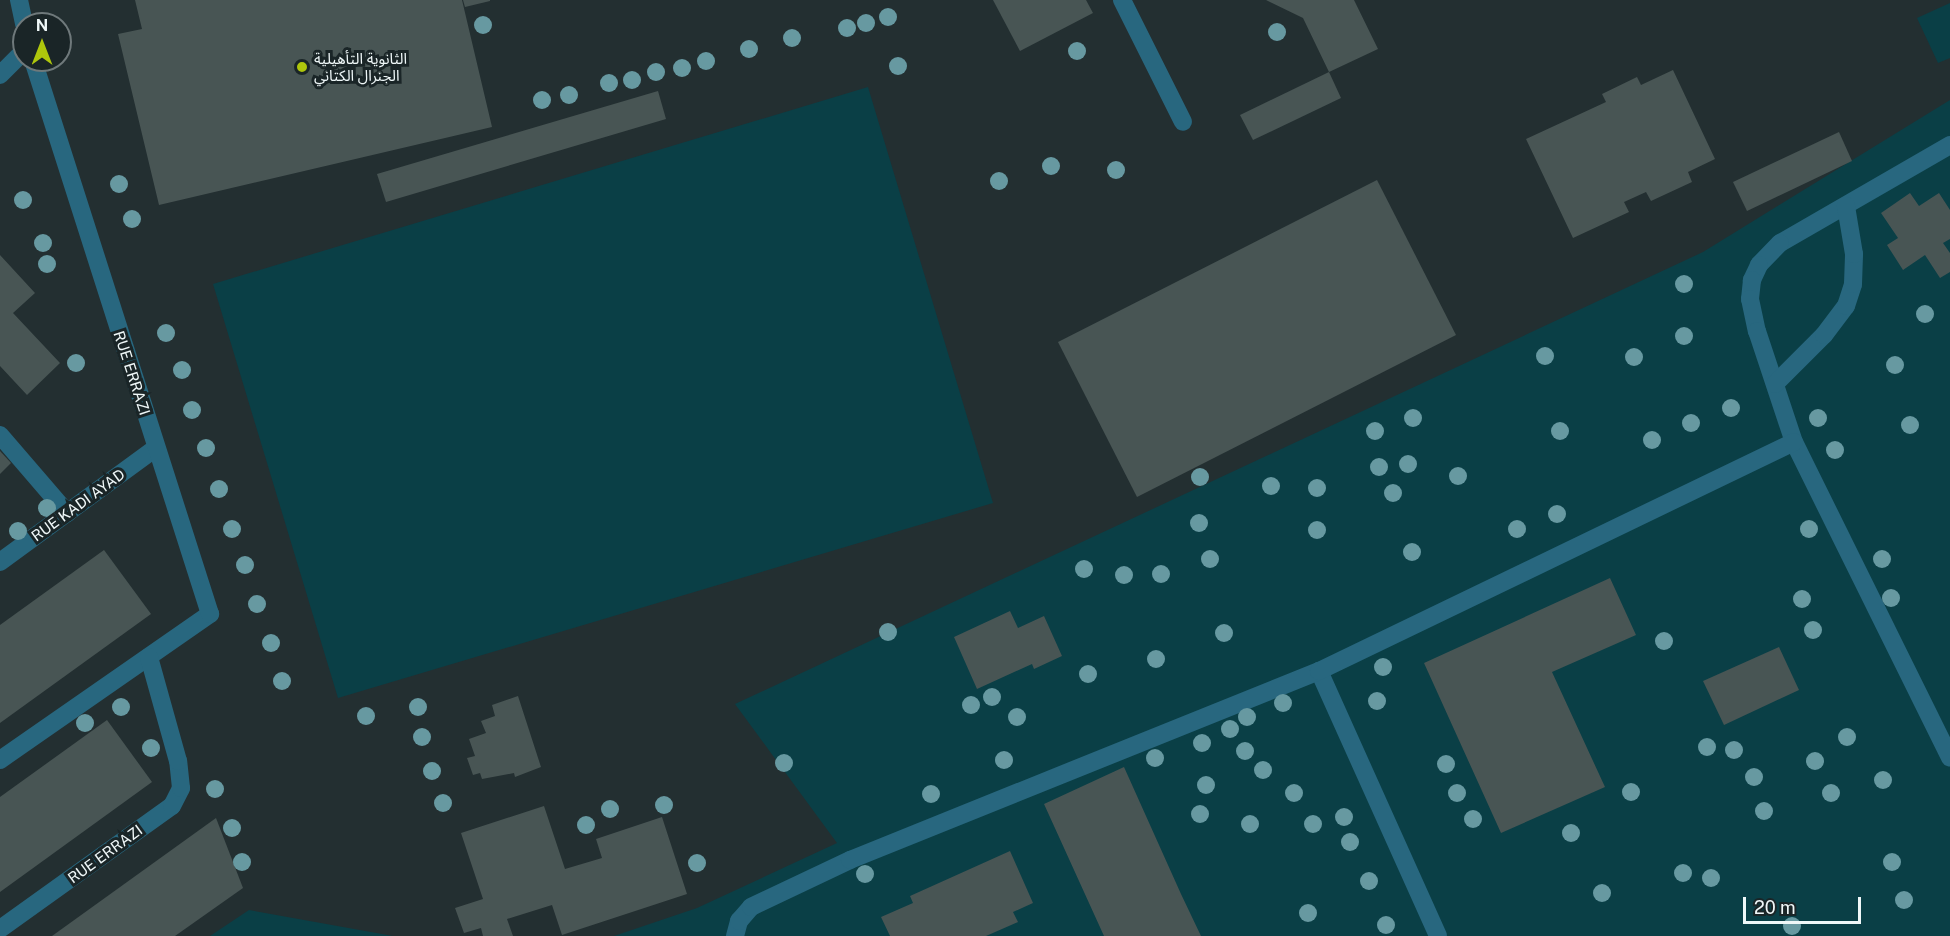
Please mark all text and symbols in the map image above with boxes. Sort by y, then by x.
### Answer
north arrow [12,12,72,72]
text: N [36,16,48,35]
place label: الثانوية التأهيلية الجنرال الكتاني [314,49,407,84]
marker: الثانوية التأهيلية الجنرال الكتاني [295,60,309,74]
street label: RUE ERRAZI [110,329,154,417]
street label: RUE KADI AYAD [28,465,128,545]
street label: RUE ERRAZI [64,821,146,887]
scale bar [1746,885,1864,923]
text: 20 m [1754,897,1796,918]

